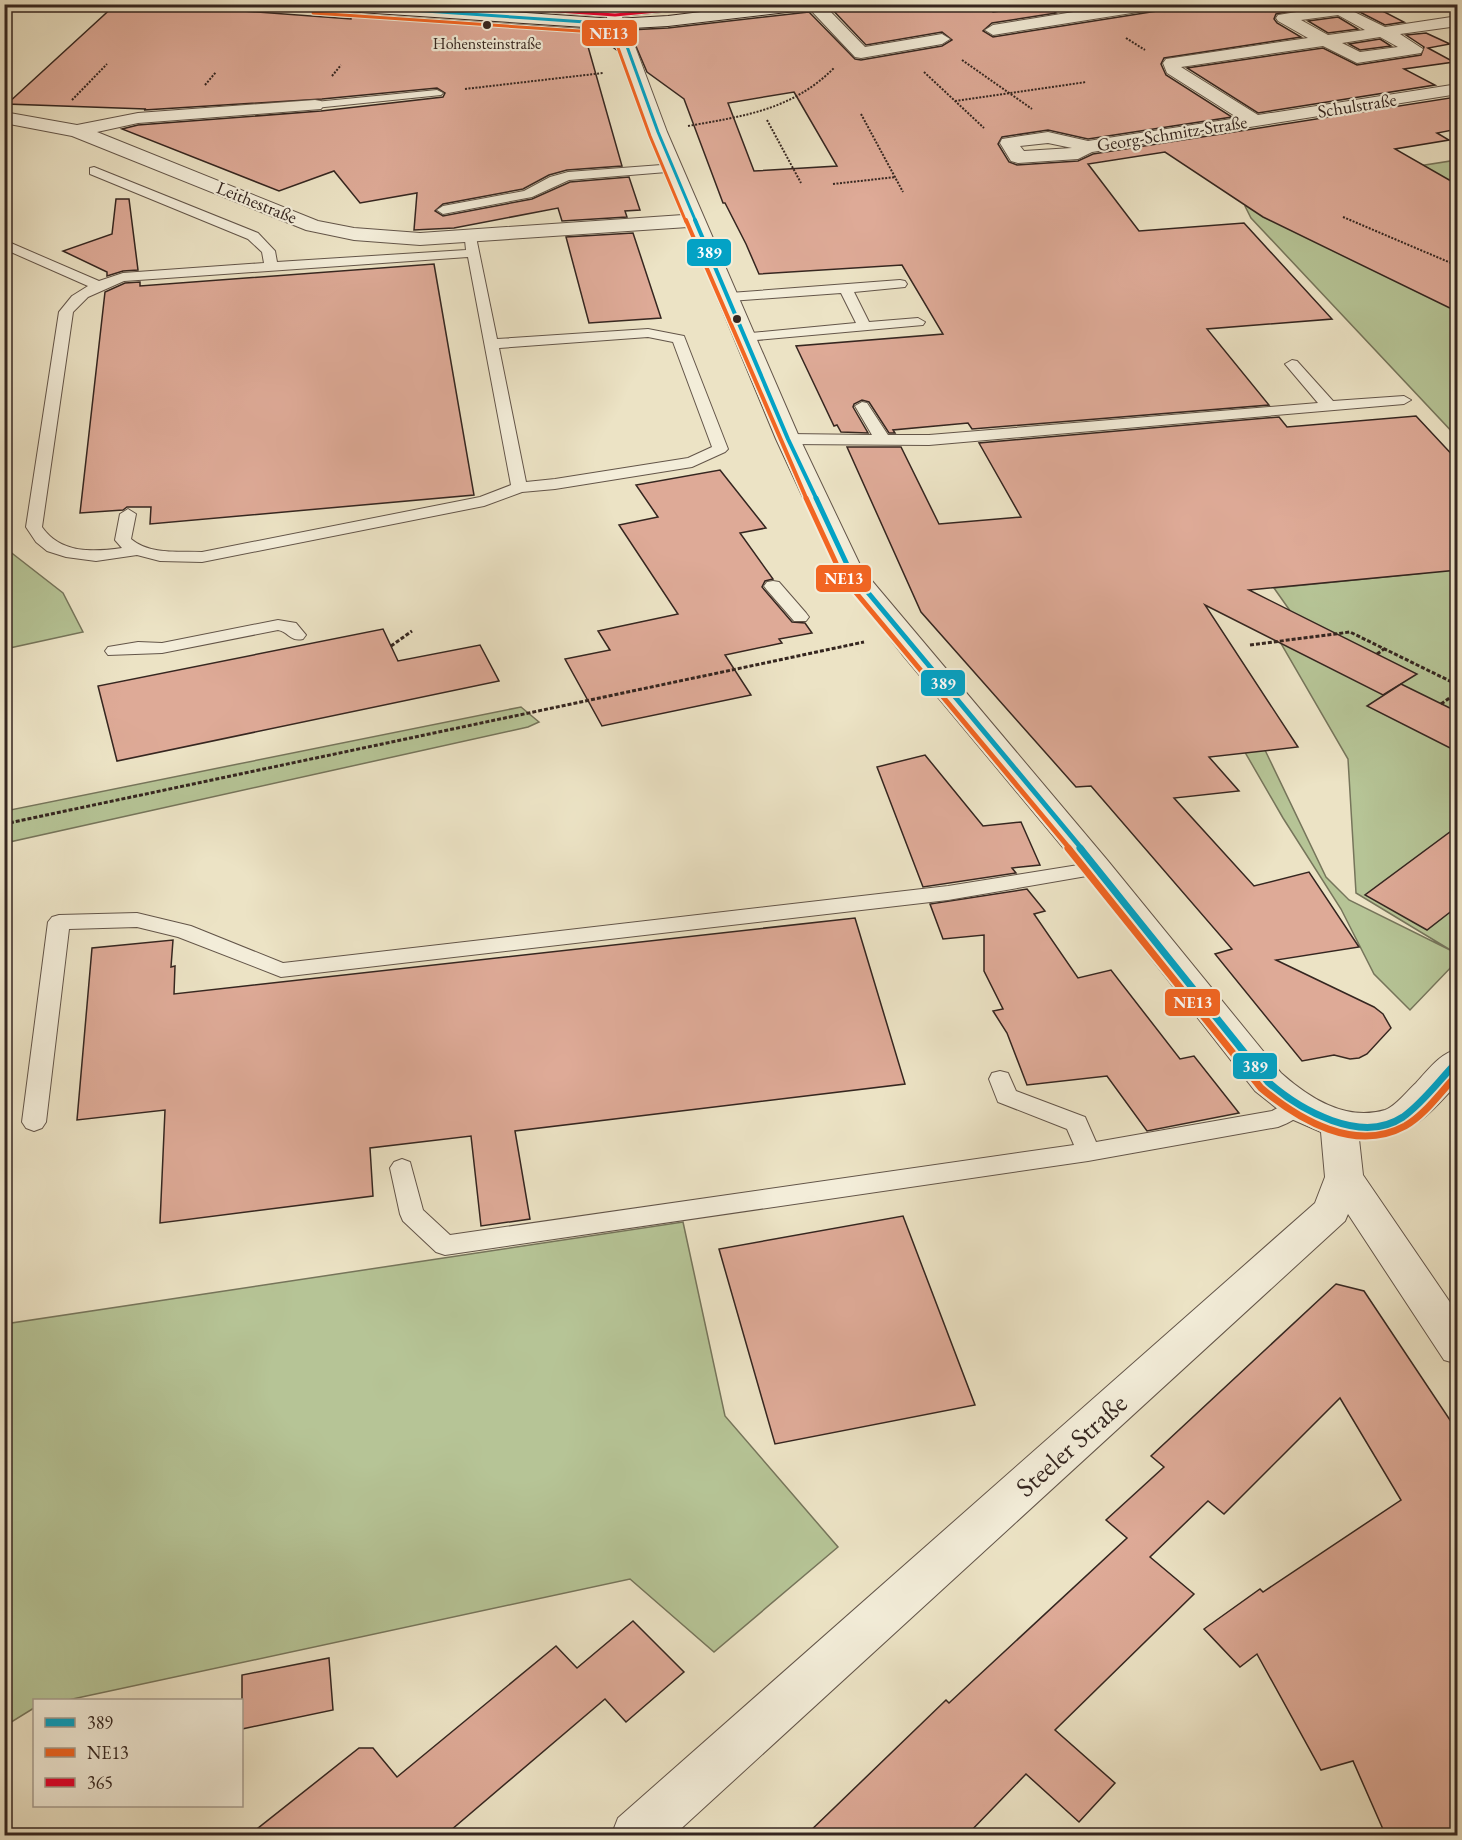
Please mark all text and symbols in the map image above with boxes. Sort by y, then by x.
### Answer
marker: Hohensteinstraße [481,19,493,31]
line badge: NE13 [581,19,638,47]
text: NE13 [589,23,629,44]
place label: Hohensteinstraße [433,33,541,54]
street label: Schulstraße [1316,87,1398,123]
street label: Georg-Schmitz-Straße [1095,110,1249,156]
street label: Leithestraße [213,175,301,229]
line badge: 389 [686,238,732,267]
text: 389 [696,242,722,263]
unlabelled marker [731,313,743,325]
line badge: NE13 [815,564,872,593]
text: NE13 [824,568,864,589]
line badge: 389 [920,669,966,697]
text: 389 [930,673,956,694]
line badge: NE13 [1164,988,1221,1017]
text: NE13 [1173,992,1213,1013]
line badge: 389 [1232,1052,1278,1080]
text: 389 [1242,1056,1268,1077]
street label: Steeler Straße [1008,1386,1134,1504]
legend [33,1699,243,1807]
text: 389 [87,1711,113,1734]
text: NE13 [87,1741,129,1764]
text: 365 [87,1771,113,1794]

